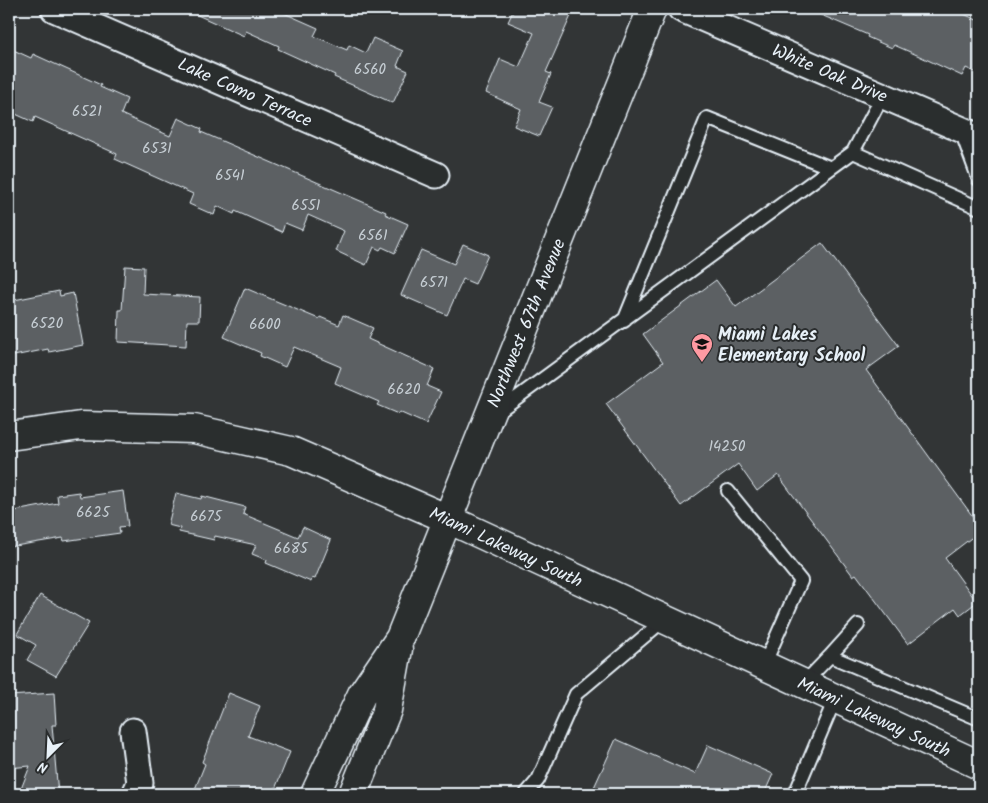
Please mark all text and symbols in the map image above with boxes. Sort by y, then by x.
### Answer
street label: White Oak Drive [767,37,892,112]
street label: Lake Como Terrace [172,51,316,136]
house number: 6560 [354,58,387,82]
house number: 6521 [72,100,102,124]
house number: 6531 [142,137,172,161]
house number: 6541 [215,164,245,188]
house number: 6551 [291,194,321,218]
house number: 6561 [358,224,388,248]
street label: Northwest 67th Avenue [480,235,575,412]
house number: 6571 [420,271,448,295]
house number: 6520 [31,312,64,336]
house number: 6600 [249,313,281,337]
place label: Miami Lakes Elementary School [718,321,865,371]
school or university icon: Miami Lakes Elementary School [690,332,714,363]
house number: 6620 [388,378,421,402]
house number: 14250 [708,435,746,459]
street label: Miami Lakeway South [424,500,587,597]
house number: 6625 [76,501,111,525]
house number: 6675 [190,505,223,529]
house number: 6685 [274,537,309,561]
street label: Miami Lakeway South [792,670,955,767]
north arrow [22,730,72,780]
text: N [34,755,52,779]

